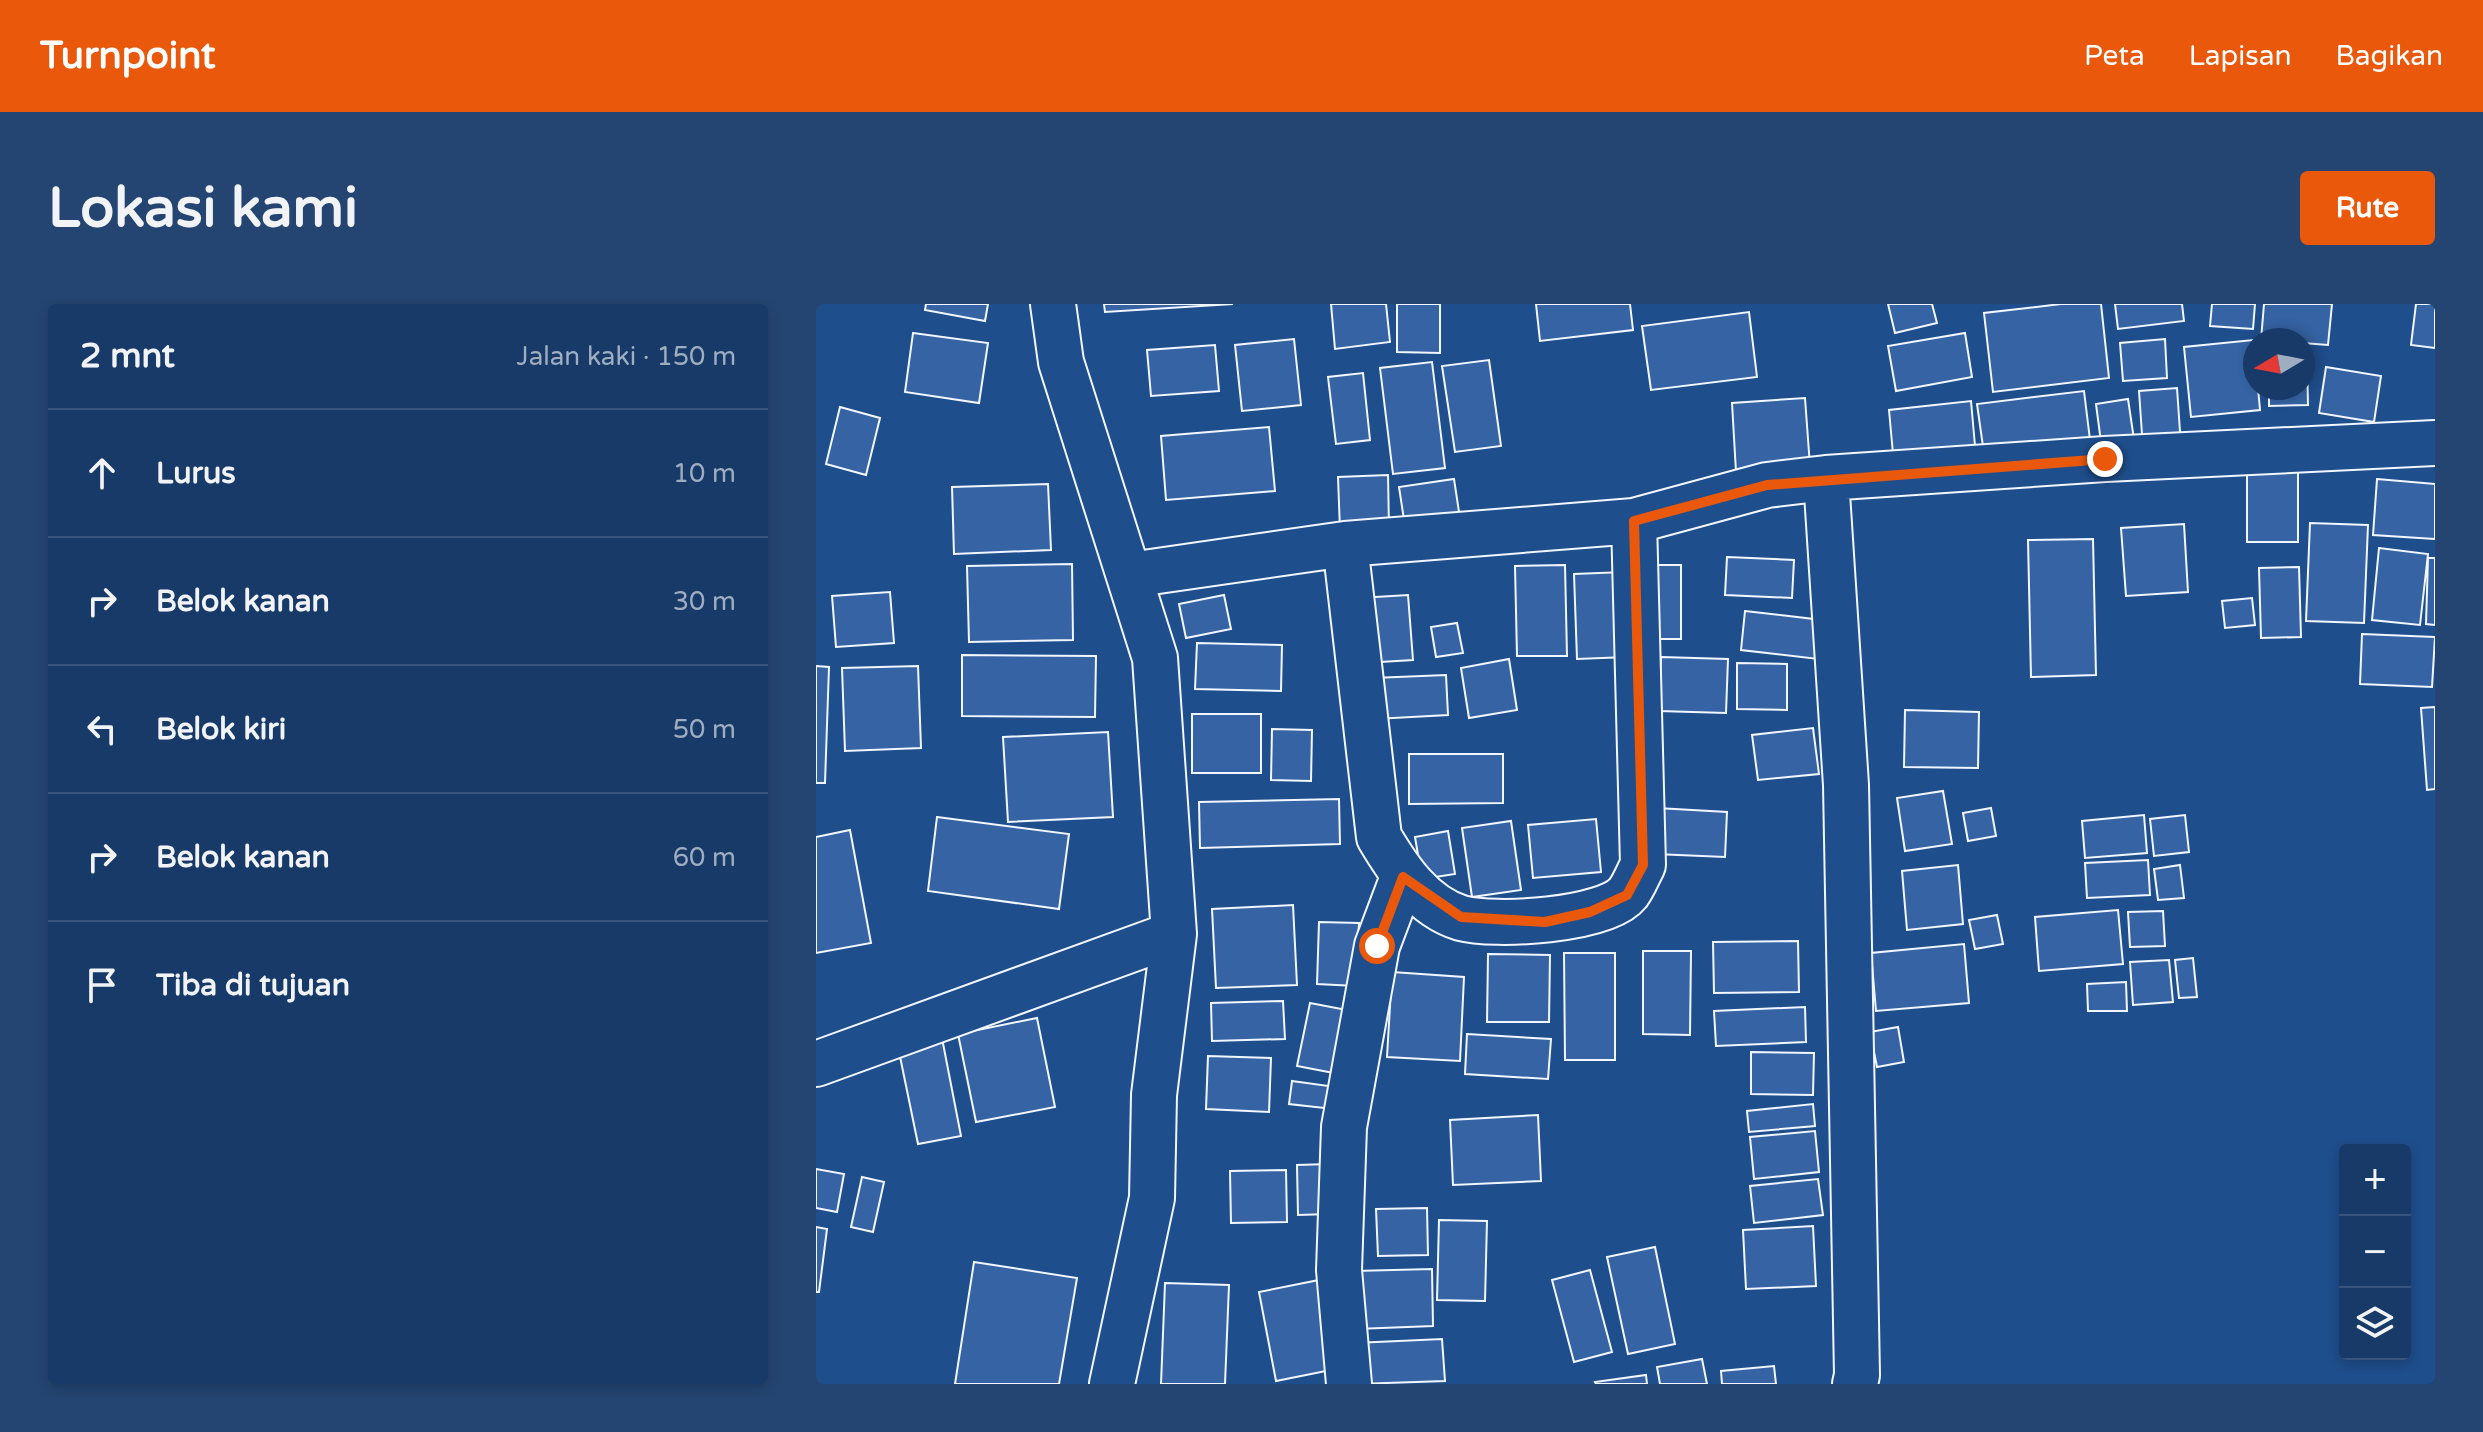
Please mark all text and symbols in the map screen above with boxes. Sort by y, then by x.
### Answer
text: Turnpoint [40,33,215,79]
text: Peta [2084,39,2145,73]
text: Lapisan [2189,39,2291,73]
text: Bagikan [2335,39,2443,73]
button: Rute [2300,171,2435,245]
text: Lokasi kami [48,175,358,242]
north arrow [2243,328,2315,400]
text: 2 mnt [80,336,175,377]
text: Jalan kaki · 150 m [517,341,736,372]
route end [2087,441,2123,477]
icon: ahead [80,451,124,495]
text: Lurus [156,455,236,492]
text: 10 m [673,458,736,489]
icon: right [80,579,124,623]
text: Belok kanan [156,583,330,620]
text: 30 m [673,586,736,617]
icon: left [80,707,124,751]
text: Belok kiri [156,711,286,748]
text: 50 m [673,714,736,745]
icon: right [80,835,124,879]
text: Belok kanan [156,839,330,876]
text: 60 m [673,842,736,873]
route start [1359,928,1395,964]
icon: arrive [80,963,124,1007]
text: Tiba di tujuan [156,967,350,1004]
map controls [2339,1144,2411,1360]
button: + [2339,1144,2411,1216]
button: − [2339,1216,2411,1288]
button: layers [2339,1288,2411,1360]

